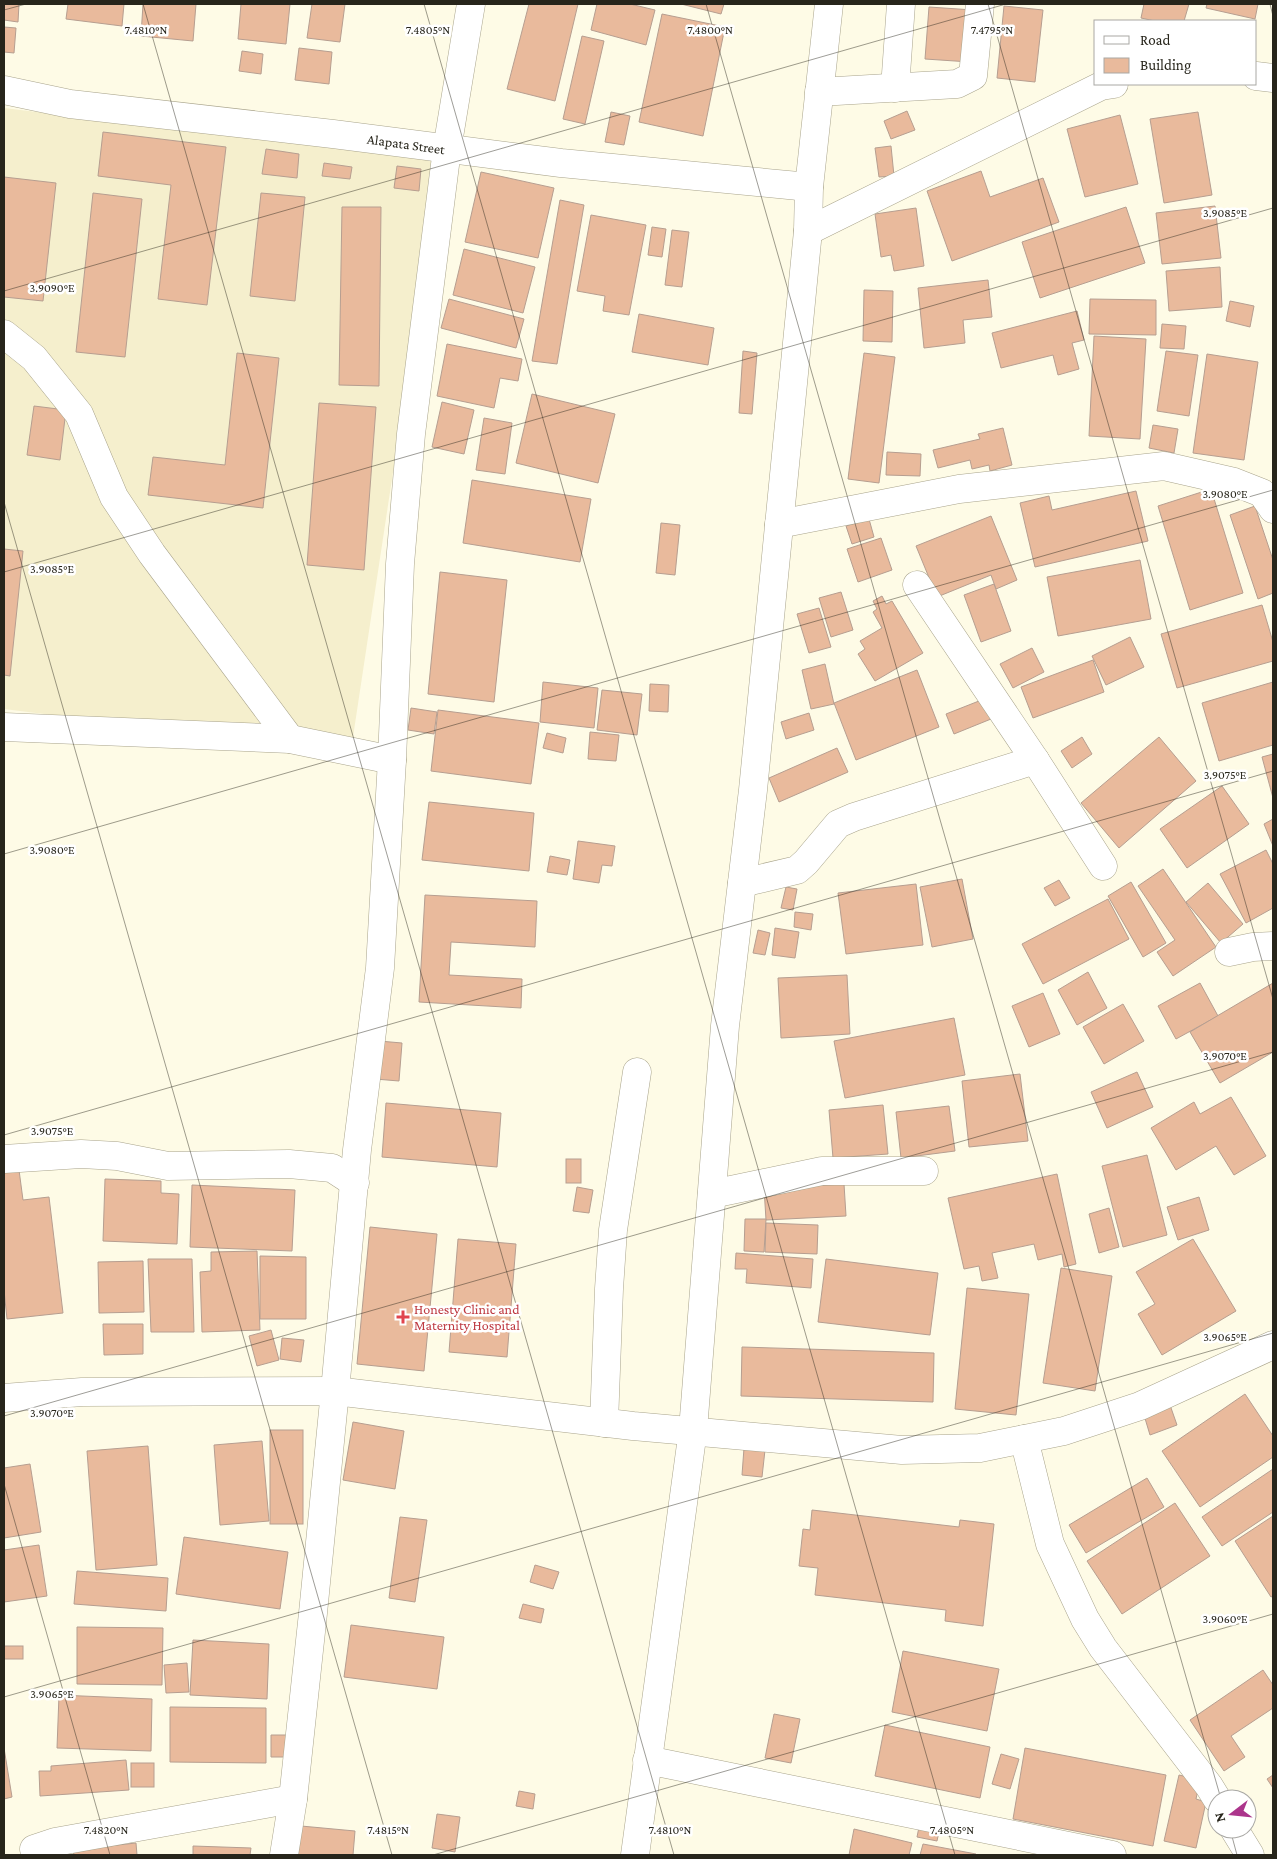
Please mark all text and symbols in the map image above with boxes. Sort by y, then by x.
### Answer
legend [1094,20,1257,85]
text: 7.4810°N [125,23,168,37]
text: 7.4805°N [406,23,450,37]
text: 7.4800°N [687,23,733,37]
text: 7.4795°N [971,23,1013,37]
text: Road [1140,32,1171,48]
text: Building [1140,57,1191,74]
street label: Alapata Street [366,131,446,157]
text: 3.9085°E [1203,206,1247,220]
text: 3.9090°E [30,281,75,295]
text: 3.9080°E [1202,487,1248,501]
text: 3.9085°E [30,562,74,576]
text: 3.9075°E [1204,768,1247,782]
text: 3.9080°E [29,843,75,857]
text: 3.9070°E [1203,1049,1247,1063]
text: 3.9075°E [31,1124,74,1138]
place label: Honesty Clinic and Maternity Hospital [414,1301,520,1333]
marker: Honesty Clinic and Maternity Hospital [396,1310,410,1324]
text: 3.9065°E [1203,1330,1247,1344]
text: 3.9070°E [30,1406,74,1420]
text: 3.9060°E [1203,1612,1248,1626]
text: 3.9065°E [30,1687,74,1701]
north arrow [1207,1789,1257,1839]
text: N [1210,1810,1229,1824]
text: 7.4820°N [84,1823,128,1837]
text: 7.4815°N [367,1823,409,1837]
text: 7.4810°N [649,1823,692,1837]
text: 7.4805°N [930,1823,974,1837]

